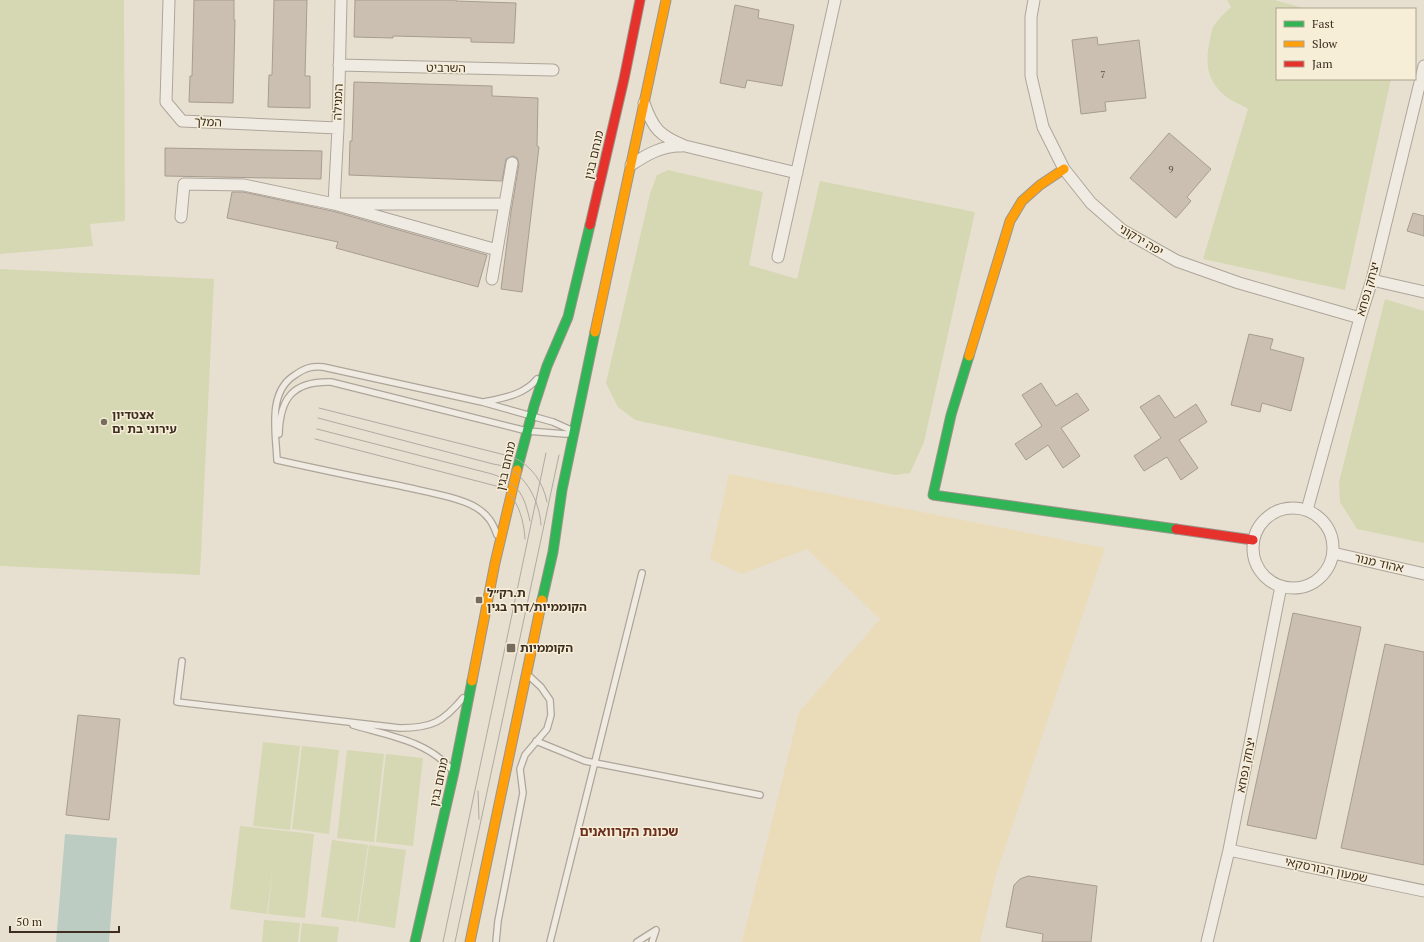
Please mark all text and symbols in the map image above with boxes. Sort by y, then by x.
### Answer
legend [1276,8,1416,80]
text: Fast [1312,16,1335,31]
text: Slow [1312,36,1338,51]
text: Jam [1312,56,1333,71]
street label: השרביט [426,60,466,75]
house number: 7 [1100,68,1106,81]
street label: המגילה [329,83,346,121]
street label: המלך [194,114,222,129]
street label: מנחם בגין [581,129,606,181]
house number: 9 [1168,163,1174,176]
street label: יפה ירקוני [1116,220,1166,259]
street label: יצחק נפחא [1353,260,1382,318]
place label: אצטדיון עירוני בת ים [112,407,177,436]
marker: אצטדיון עירוני בת ים [99,417,109,427]
street label: מנחם בגין [493,440,518,492]
street label: אהוד מנור [1353,550,1406,576]
place label: ת.רק״ל הקוממיות/דרך בגין [487,585,587,614]
marker: ת.רק״ל הקוממיות/דרך בגין [474,595,484,605]
place label: הקוממיות [520,640,573,655]
marker: הקוממיות [505,642,517,654]
street label: יצחק נפחא [1233,736,1258,794]
street label: מנחם בגין [426,756,451,808]
district label: שכונת הקרוואנים [579,822,679,840]
street label: שמעון הבורסקאי [1283,853,1369,886]
scale bar [10,908,119,934]
text: 50 m [16,914,43,929]

